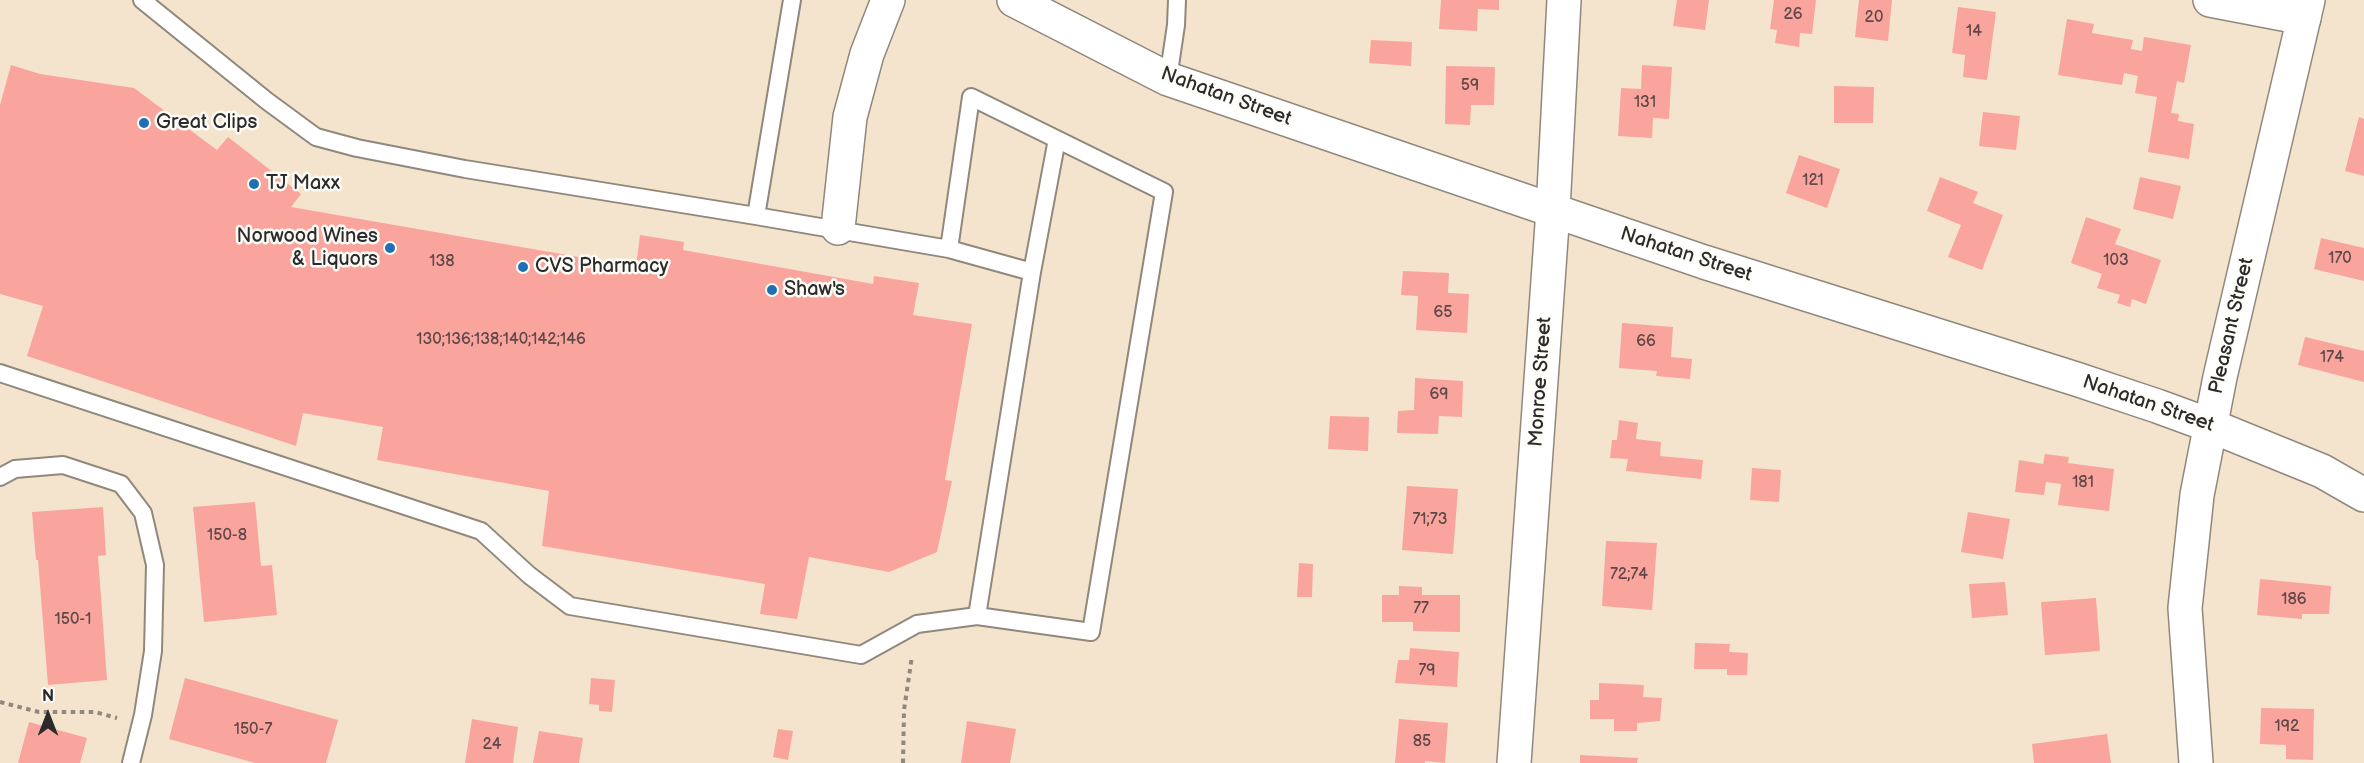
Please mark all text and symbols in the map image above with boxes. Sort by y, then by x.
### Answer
house number: 26 [1783,5,1803,25]
house number: 20 [1865,8,1883,28]
house number: 14 [1966,22,1982,42]
street label: Nahatan Street [1157,62,1295,132]
house number: 59 [1461,76,1479,96]
house number: 131 [1634,93,1656,113]
place label: Great Clips [156,111,257,135]
marker: Great Clips [137,116,151,130]
house number: 121 [1802,171,1824,191]
place label: TJ Maxx [266,172,340,196]
marker: TJ Maxx [247,177,261,191]
street label: Nahatan Street [1617,222,1755,288]
place label: Norwood Wines & Liquors [237,225,378,272]
marker: Norwood Wines & Liquors [383,241,397,255]
house number: 170 [2328,249,2352,269]
house number: 103 [2103,251,2129,271]
house number: 138 [429,252,455,272]
place label: CVS Pharmacy [535,255,669,279]
street label: Pleasant Street [2205,256,2259,396]
marker: CVS Pharmacy [516,260,530,274]
place label: Shaw's [784,278,845,302]
marker: Shaw's [765,283,779,297]
house number: 65 [1434,303,1452,323]
street label: Monroe Street [1524,316,1558,448]
house number: 130;136;138;140;142;146 [416,330,586,350]
house number: 66 [1636,332,1656,352]
house number: 174 [2320,348,2344,368]
street label: Nahatan Street [2079,370,2217,438]
house number: 69 [1429,385,1449,405]
house number: 181 [2072,473,2094,493]
house number: 71;73 [1412,510,1448,530]
house number: 150-8 [207,526,247,546]
house number: 72;74 [1610,565,1648,585]
house number: 186 [2281,590,2307,610]
house number: 77 [1413,599,1429,619]
house number: 150-1 [55,610,91,630]
house number: 79 [1418,661,1436,681]
north arrow [18,685,78,745]
text: N [42,687,54,706]
house number: 192 [2275,717,2299,737]
house number: 150-7 [234,720,272,740]
house number: 85 [1413,732,1431,752]
house number: 24 [483,735,501,755]

